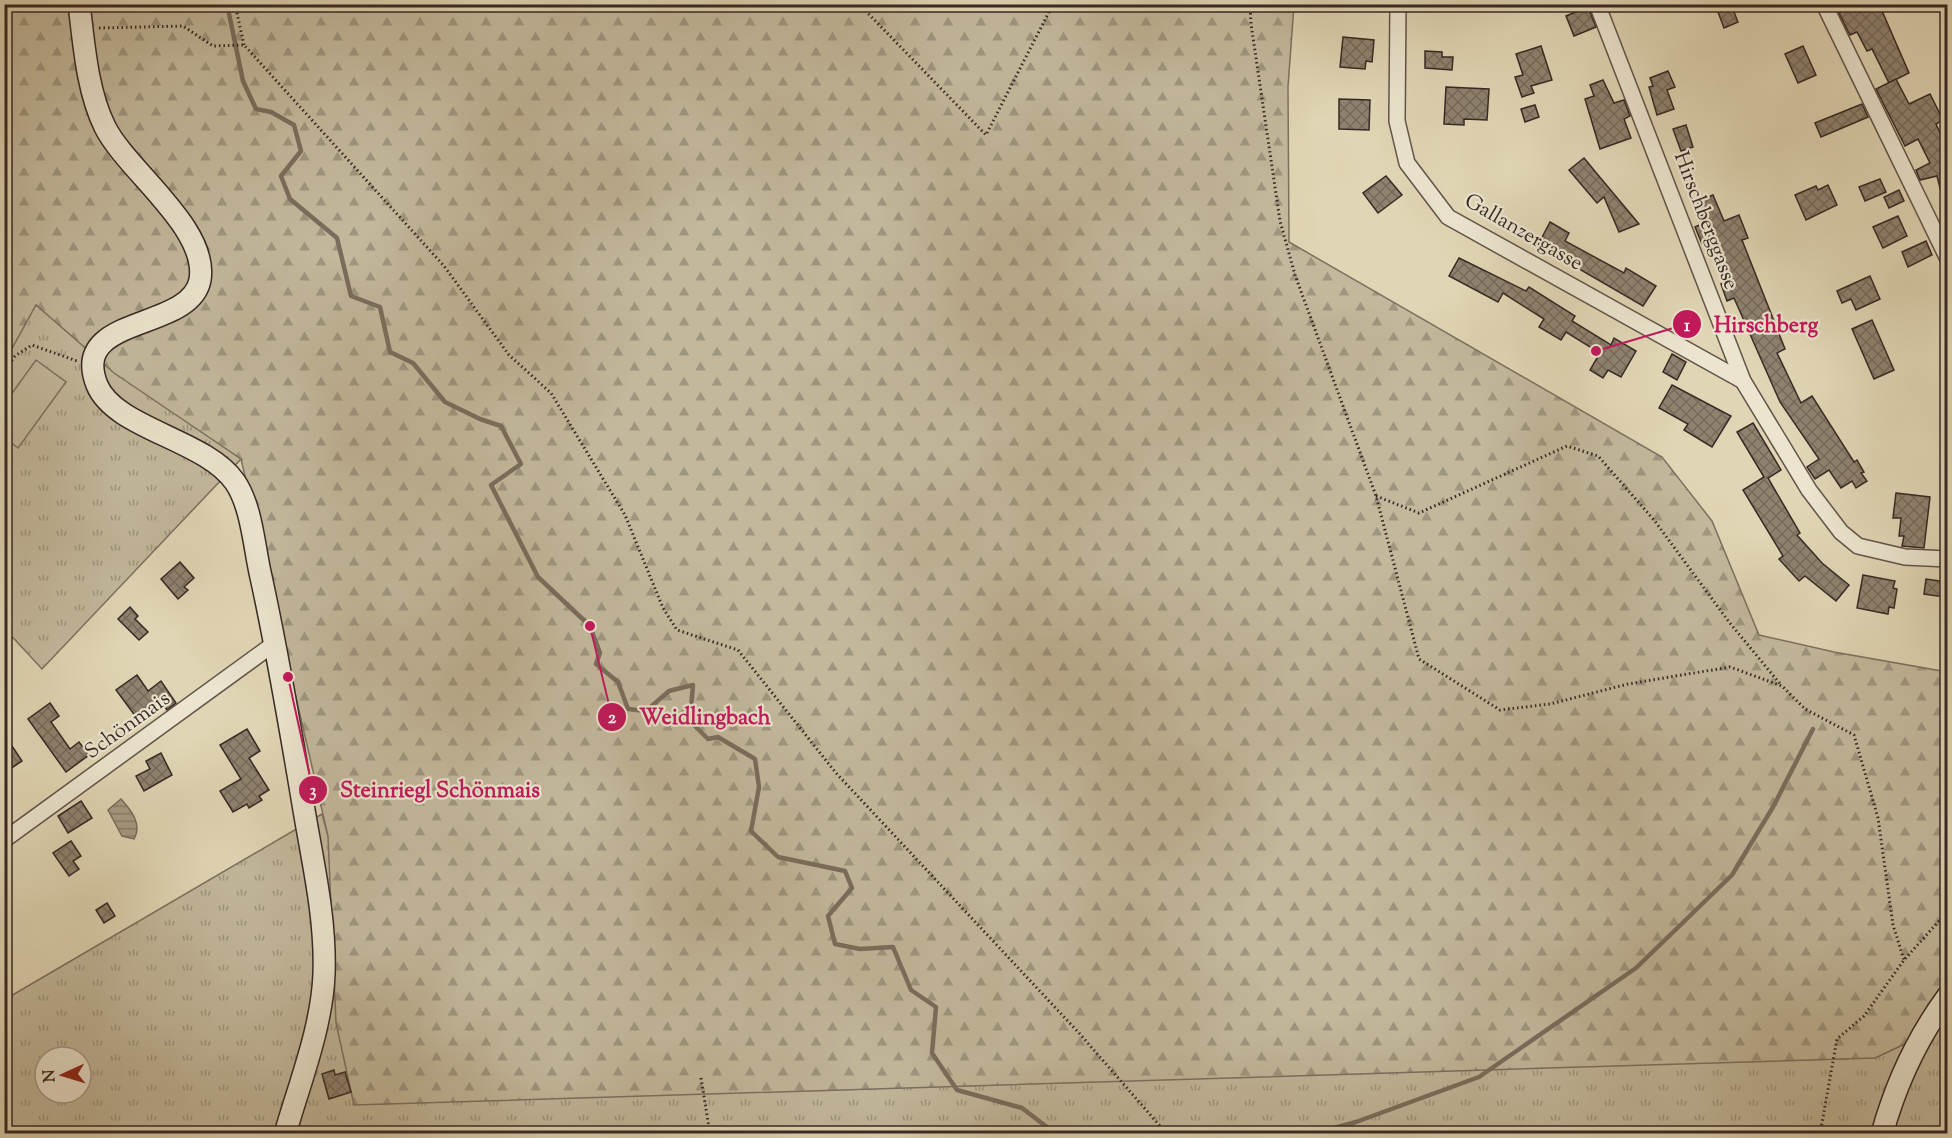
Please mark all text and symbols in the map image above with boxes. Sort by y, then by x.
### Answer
street label: Hirschberggasse [1665,148,1745,294]
street label: Gallanzergasse [1458,187,1588,279]
callout: Hirschberg [1672,304,1830,344]
text: Hirschberg [1714,311,1818,343]
text: 1 [1684,314,1691,340]
street label: Schönmais [79,685,177,767]
callout: Weidlingbach [597,697,782,737]
text: Weidlingbach [639,703,771,735]
text: 2 [608,706,617,732]
callout: Steinriegl Schönmais [298,770,552,810]
text: Steinriegl Schönmais [340,776,540,808]
text: 3 [309,779,317,805]
north arrow [33,1045,93,1105]
text: N [39,1068,62,1083]

